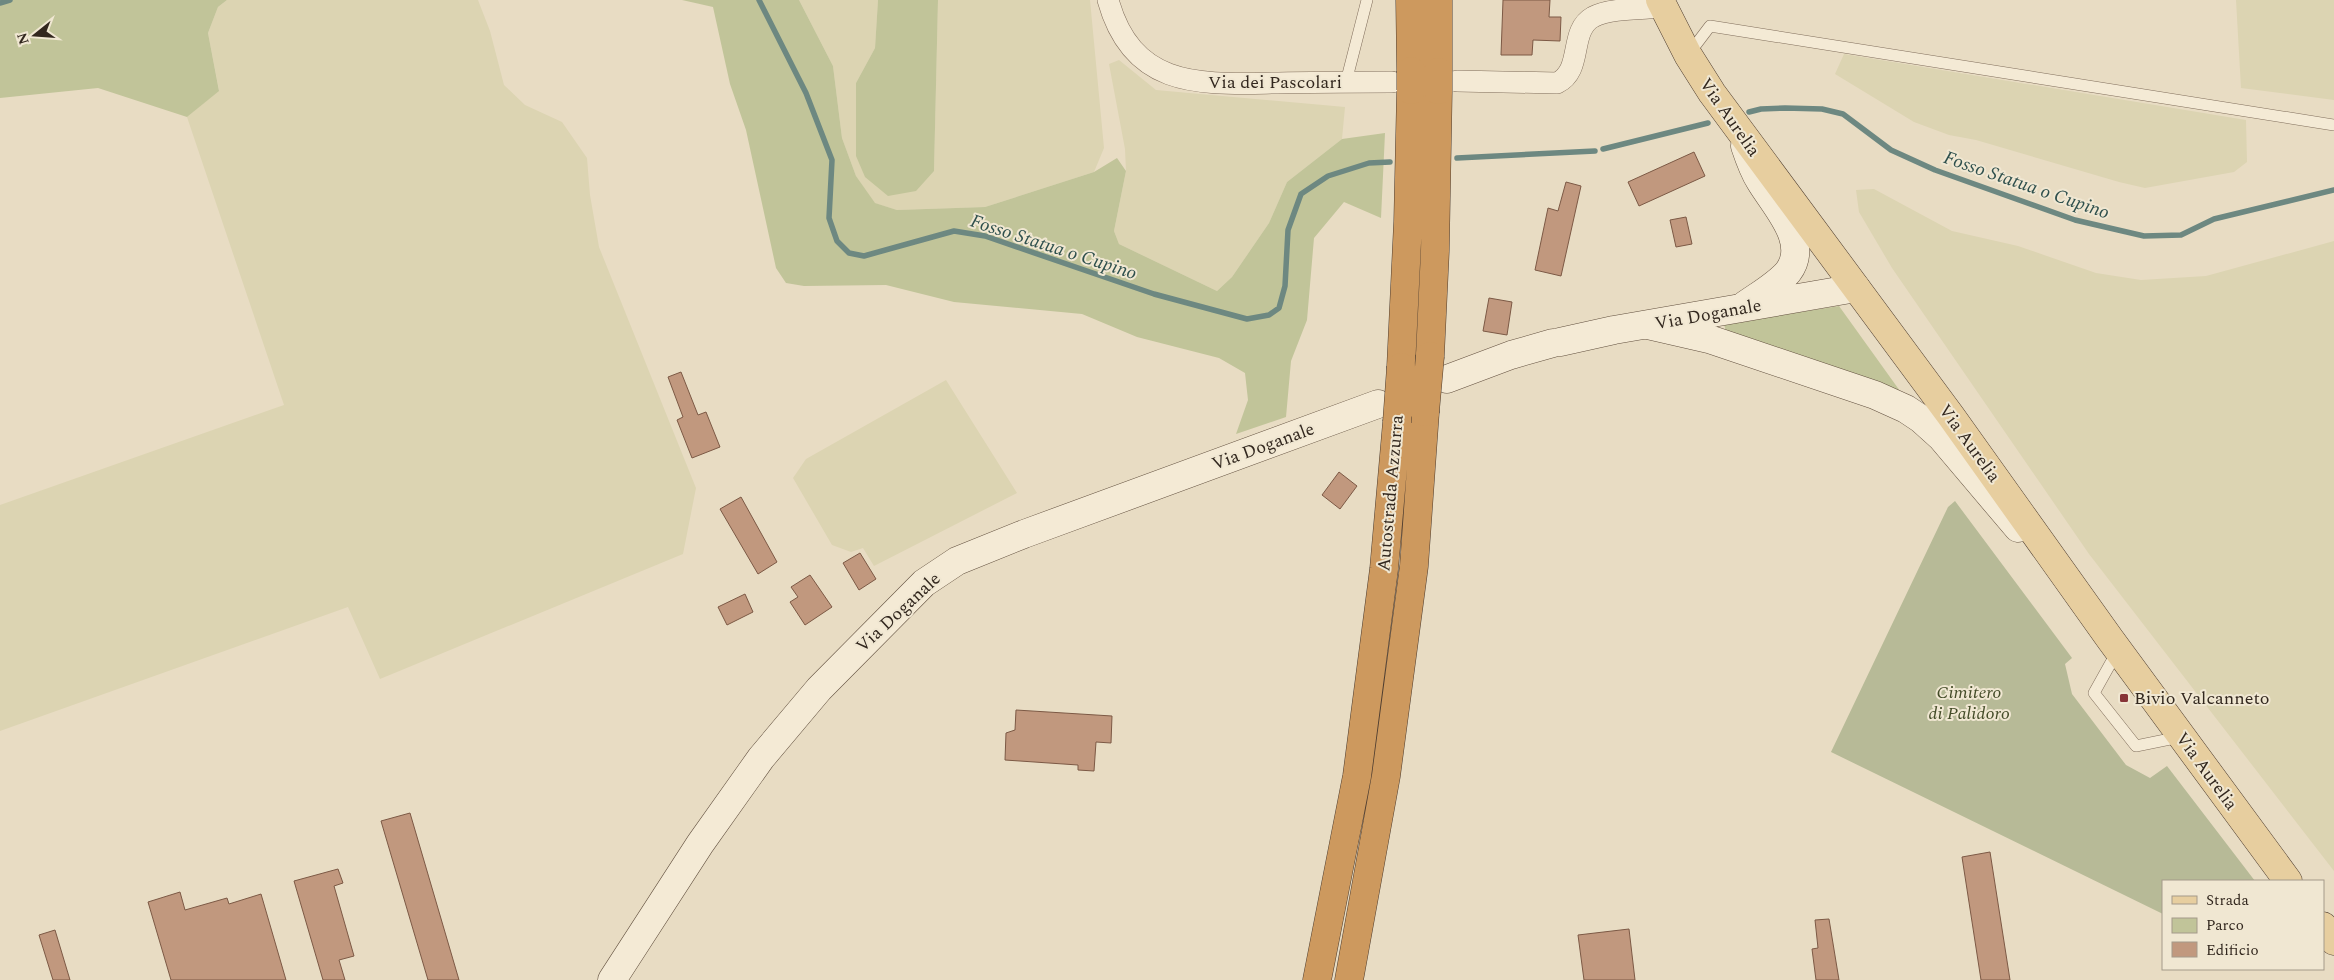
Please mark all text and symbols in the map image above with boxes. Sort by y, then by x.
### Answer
north arrow [10,10,60,60]
text: N [11,30,35,47]
street label: Via dei Pascolari [1208,69,1342,96]
street label: Via Aurelia [1692,72,1767,162]
water label: Fosso Statua o Cupino [1940,143,2113,227]
water label: Fosso Statua o Cupino [966,207,1141,288]
street label: Via Doganale [1653,292,1763,337]
street label: Via Aurelia [1932,399,2007,488]
street label: Autostrada Azzurra [1370,414,1411,572]
street label: Via Doganale [1208,415,1318,478]
street label: Via Doganale [850,566,947,659]
park label: Cimitero di Palidoro [1928,679,2010,727]
place label: Bivio Valcanneto [2134,685,2270,712]
marker: Bivio Valcanneto [2118,692,2130,704]
street label: Via Aurelia [2169,727,2244,816]
legend [2162,880,2324,970]
text: Strada [2206,889,2249,912]
text: Parco [2206,914,2244,937]
text: Edificio [2206,939,2259,962]

